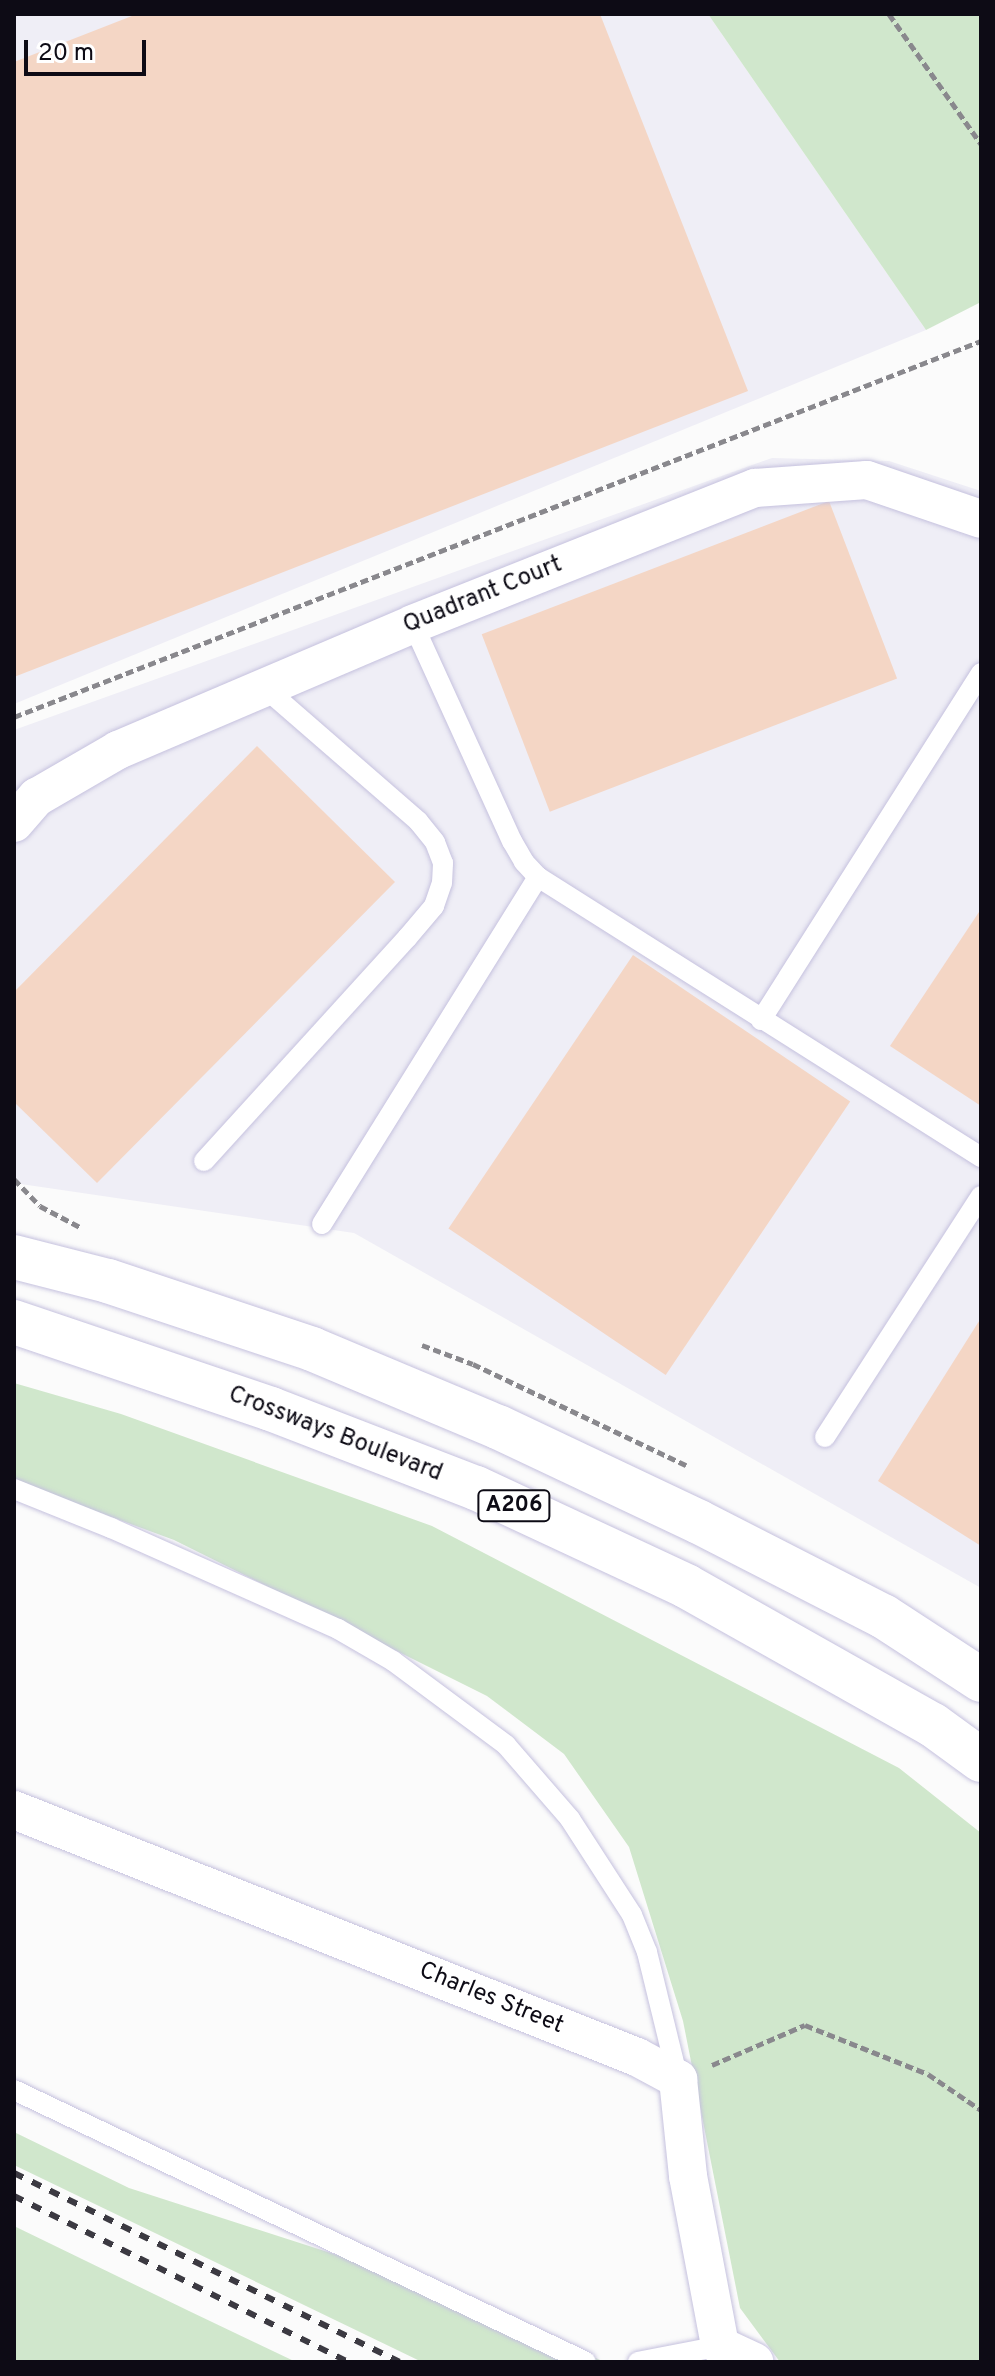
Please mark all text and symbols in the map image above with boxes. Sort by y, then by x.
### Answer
scale bar [28,24,150,74]
text: 20 m [38,39,94,69]
street label: Quadrant Court [399,551,567,641]
street label: Crossways Boulevard [224,1381,446,1489]
road number: A206 [476,1488,552,1524]
street label: Charles Street [415,1957,567,2041]

